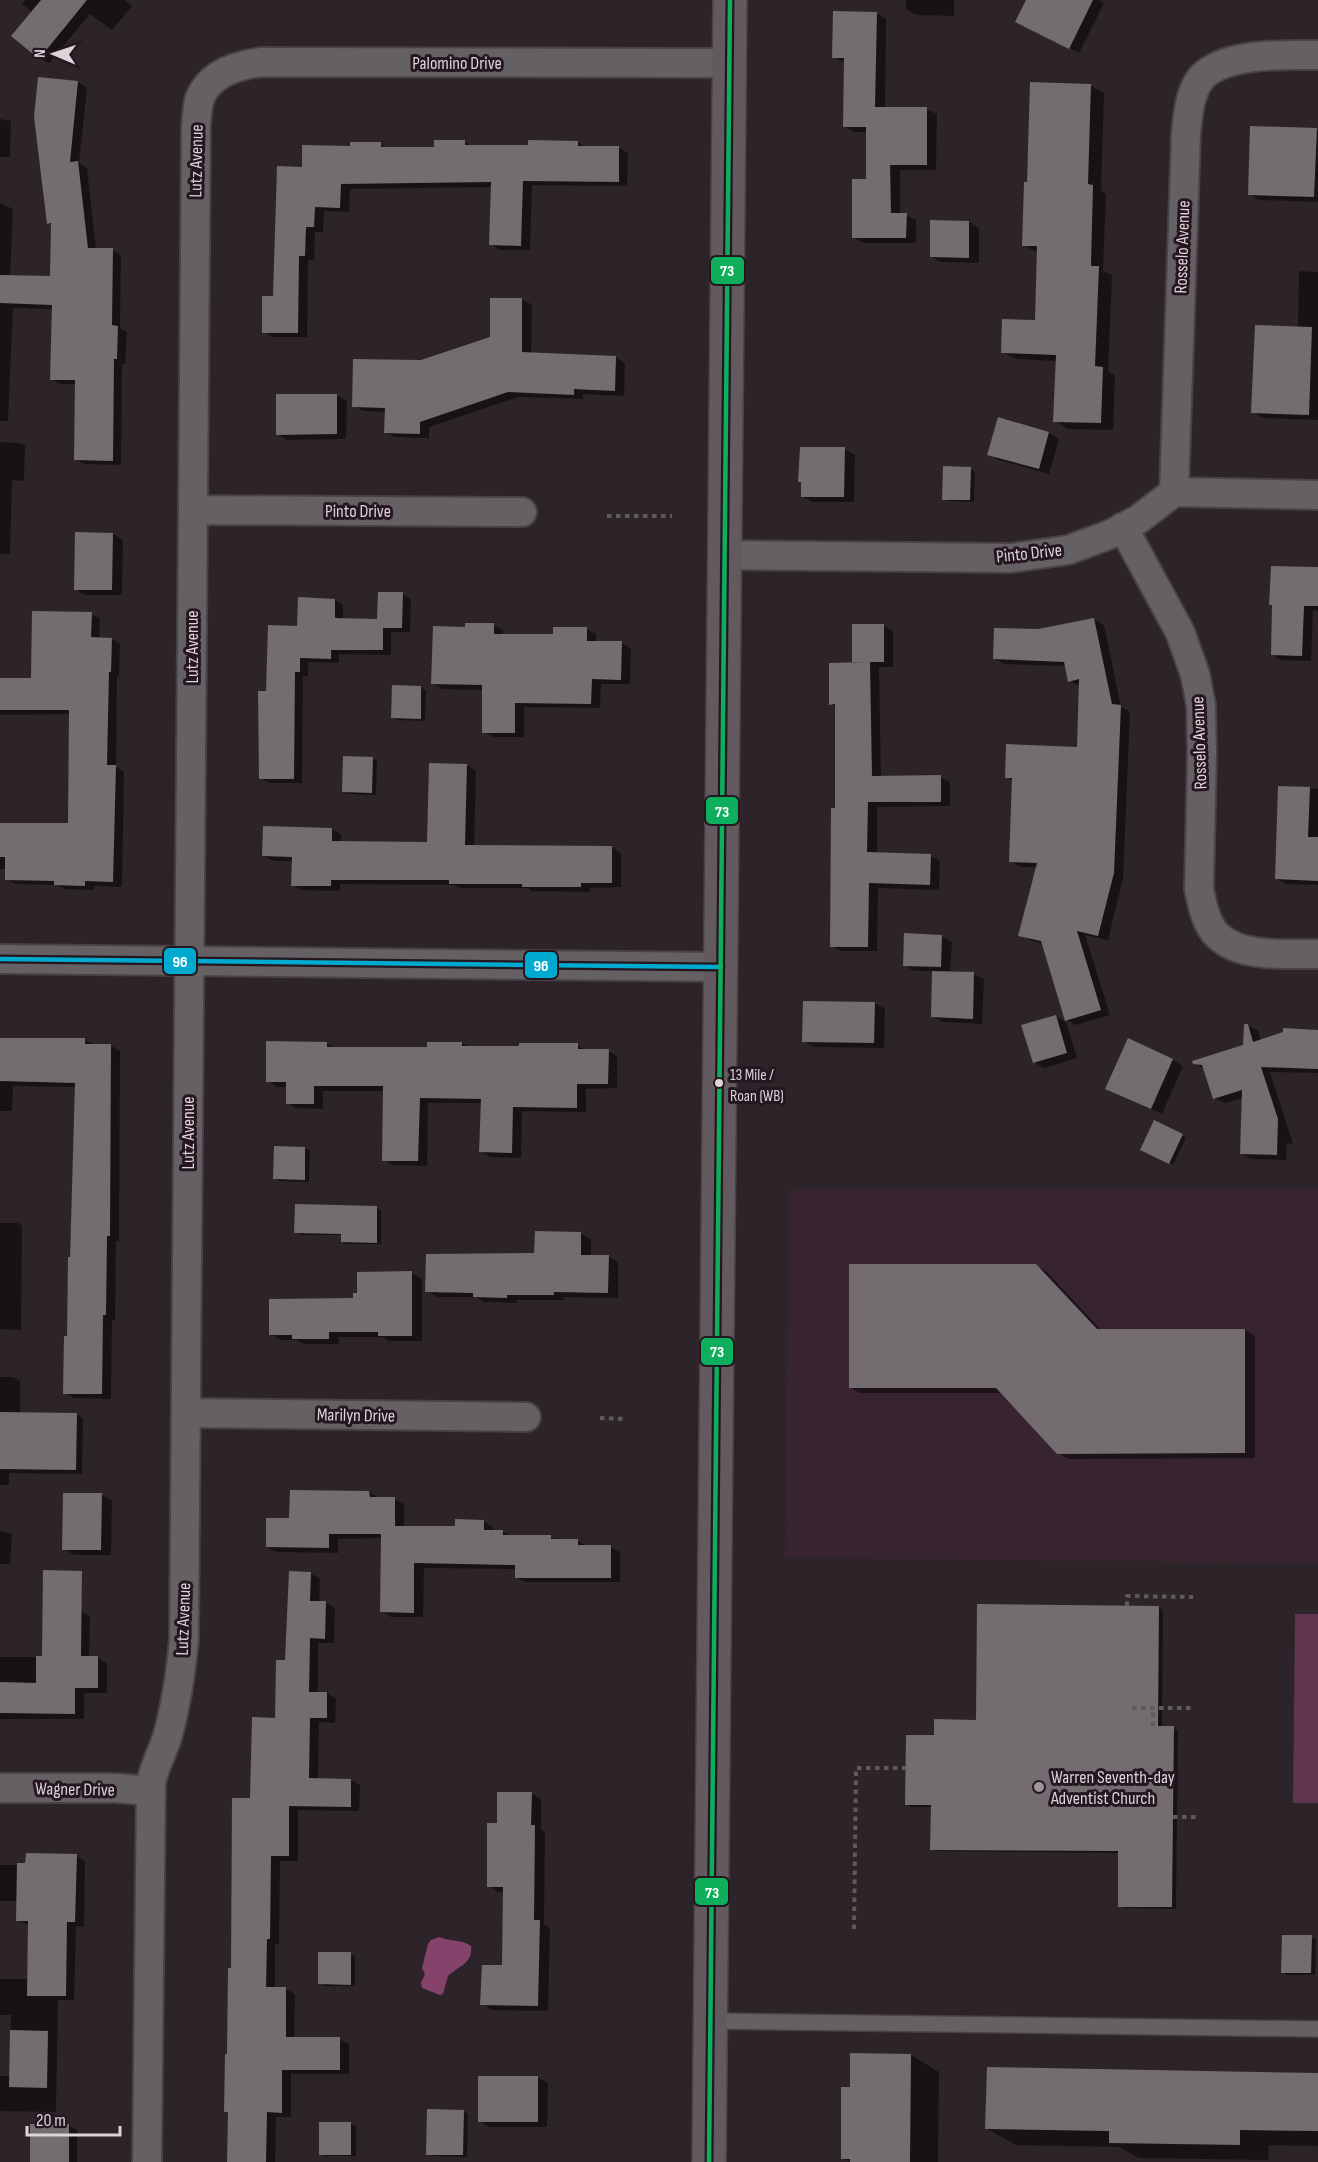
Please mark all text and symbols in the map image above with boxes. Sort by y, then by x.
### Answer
north arrow [24,24,84,84]
text: N [31,49,50,58]
street label: Palomino Drive [412,53,502,74]
street label: Lutz Avenue [185,124,208,198]
street label: Rosselo Avenue [1170,200,1195,294]
line badge: 73 [710,256,745,285]
text: 73 [720,262,734,281]
street label: Pinto Drive [325,501,391,522]
street label: Pinto Drive [995,540,1063,567]
street label: Lutz Avenue [182,610,203,684]
street label: Rosselo Avenue [1187,696,1212,790]
line badge: 73 [705,796,739,825]
text: 73 [715,803,729,822]
line badge: 96 [163,947,197,975]
line badge: 96 [524,951,558,979]
text: 96 [172,953,188,972]
text: 96 [533,957,549,976]
place label: 13 Mile / Roan (WB) [730,1066,784,1106]
marker: 13 Mile / Roan (WB) [713,1077,725,1089]
street label: Lutz Avenue [178,1096,199,1170]
line badge: 73 [700,1337,734,1366]
text: 73 [710,1343,724,1362]
street label: Marilyn Drive [317,1404,395,1427]
street label: Lutz Avenue [172,1582,195,1656]
place label: Warren Seventh-day Adventist Church [1050,1767,1175,1809]
street label: Wagner Drive [35,1778,115,1801]
marker: Warren Seventh-day Adventist Church [1032,1780,1046,1794]
line badge: 73 [694,1877,729,1906]
text: 73 [705,1884,719,1903]
scale bar [27,2099,120,2137]
text: 20 m [36,2110,66,2131]

